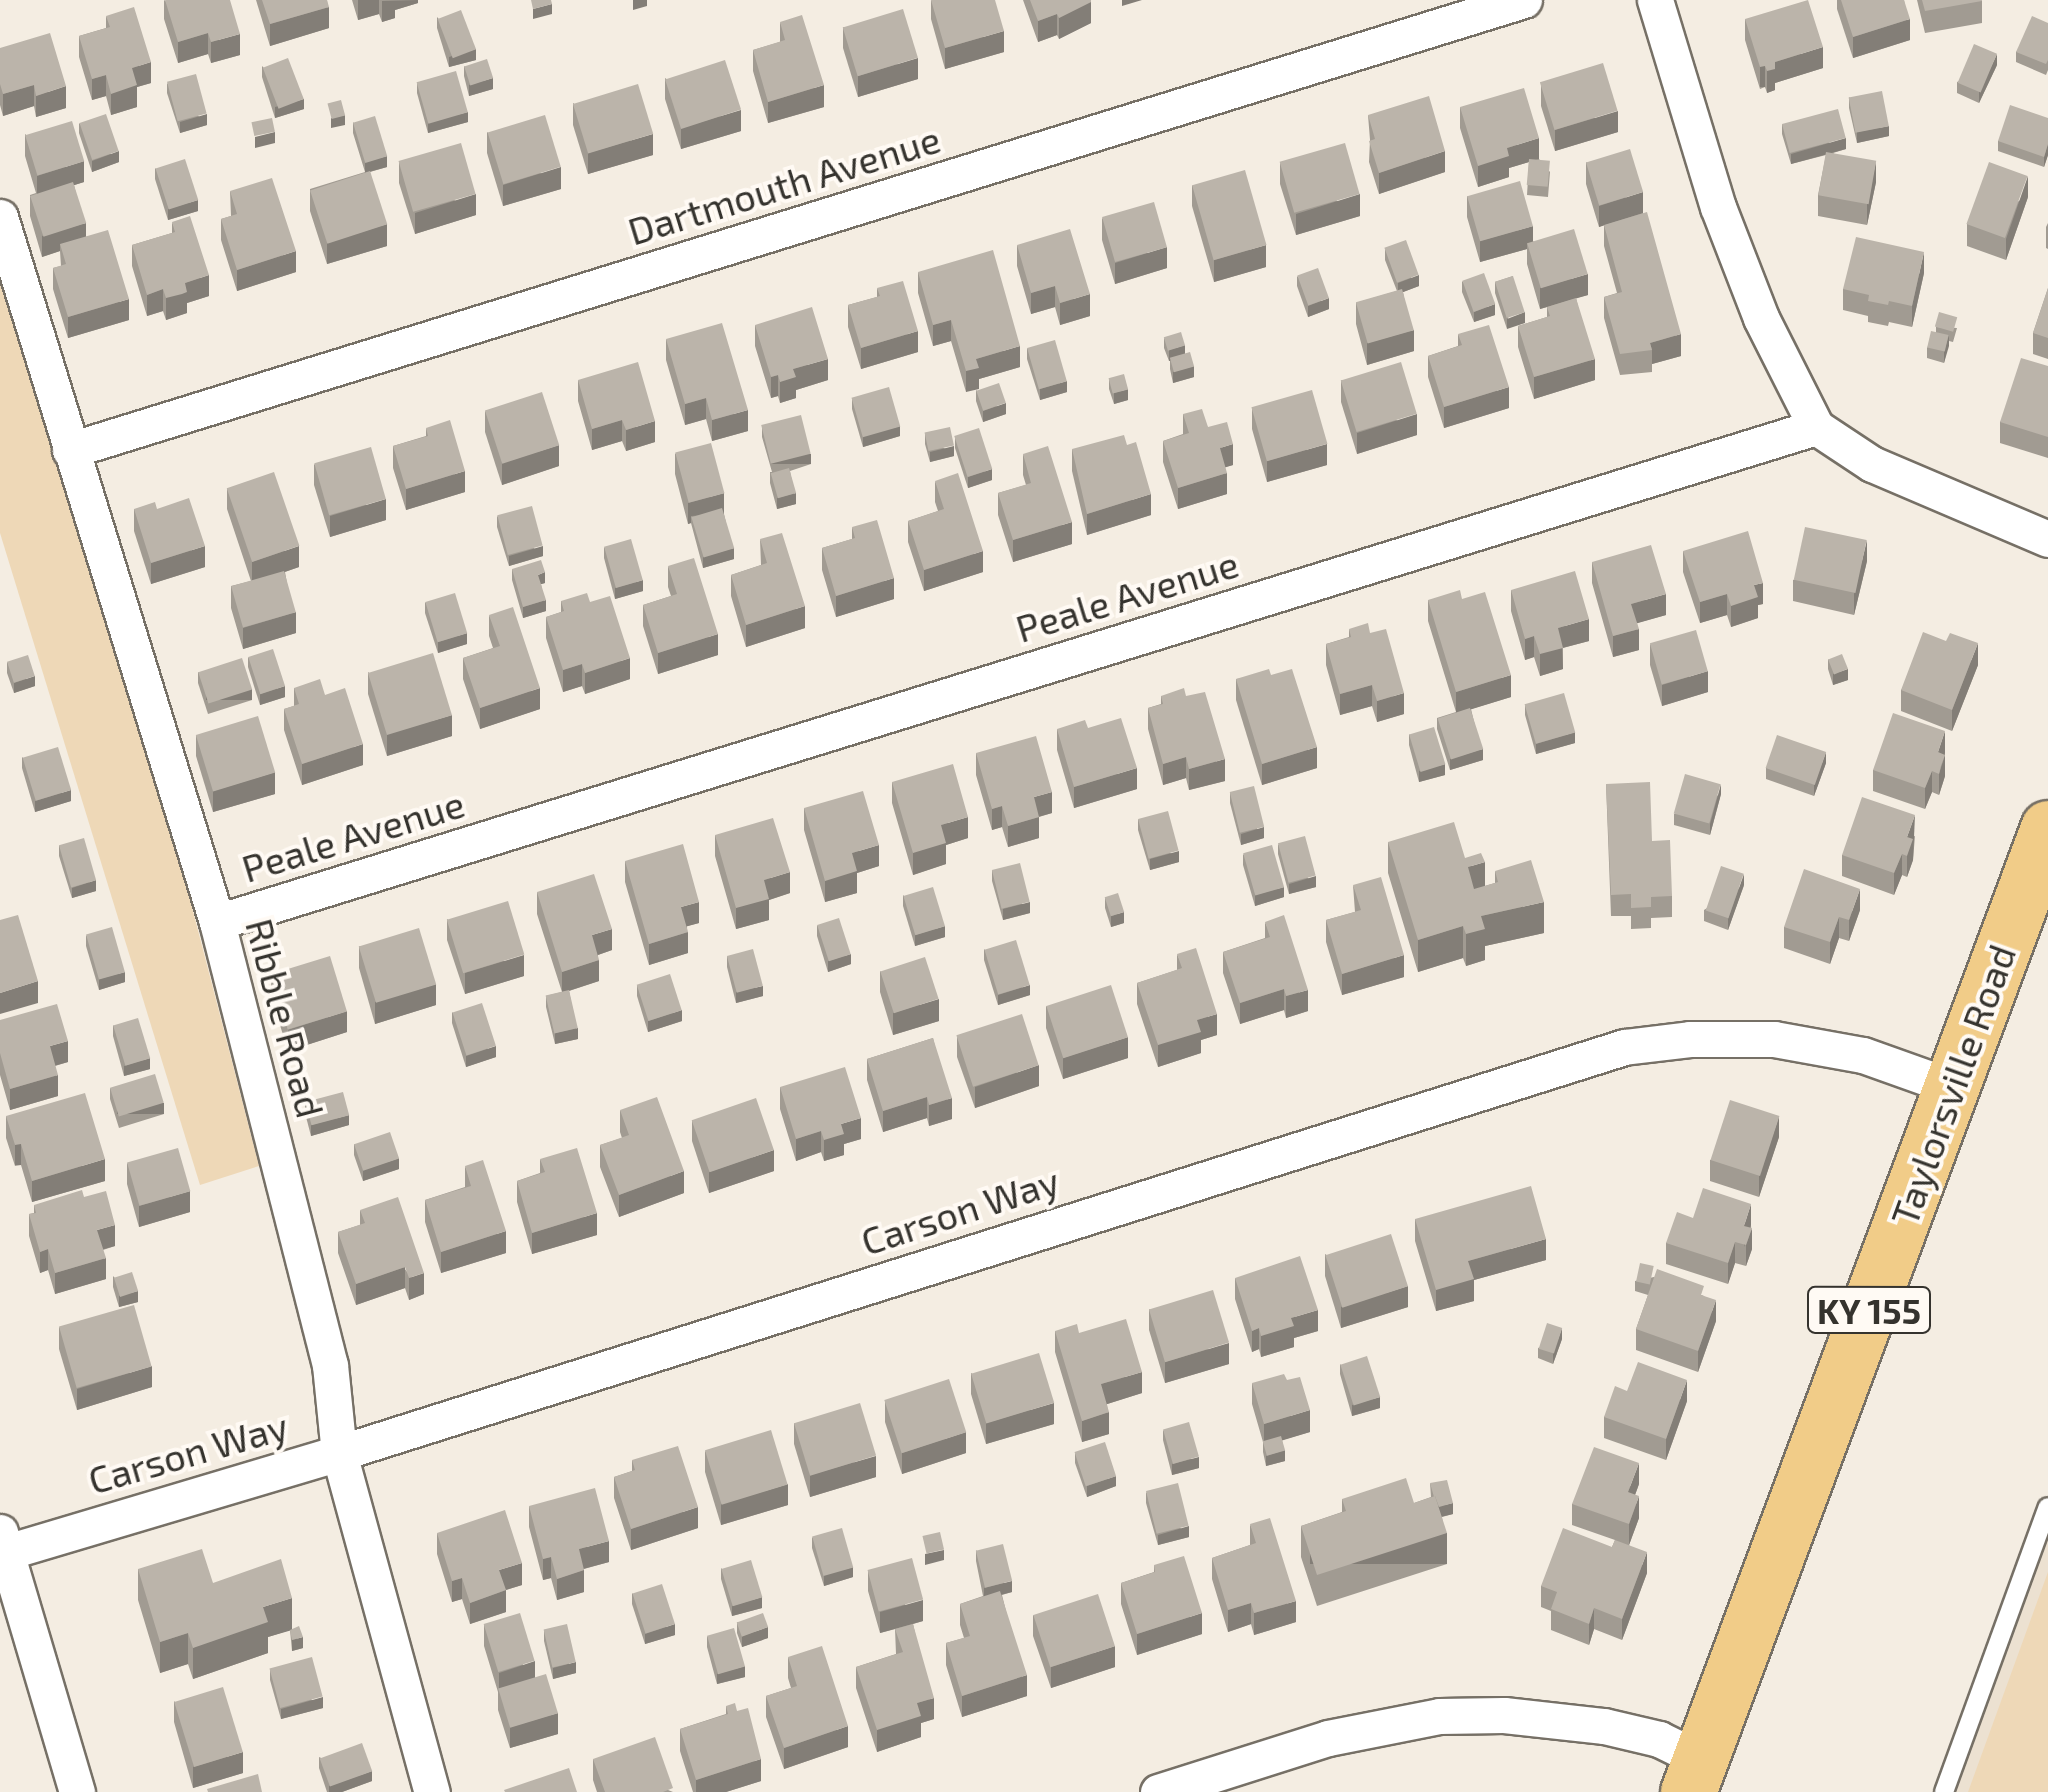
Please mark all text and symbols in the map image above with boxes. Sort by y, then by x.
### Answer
street label: Dartmouth Avenue [622,116,946,254]
street label: Peale Avenue [1010,540,1244,652]
street label: Peale Avenue [236,780,470,892]
street label: Ribble Road [237,914,333,1122]
street label: Taylorsville Road [1881,938,2025,1232]
street label: Carson Way [855,1158,1065,1264]
road number: KY 155 [1806,1280,1932,1340]
street label: Carson Way [83,1403,293,1503]

